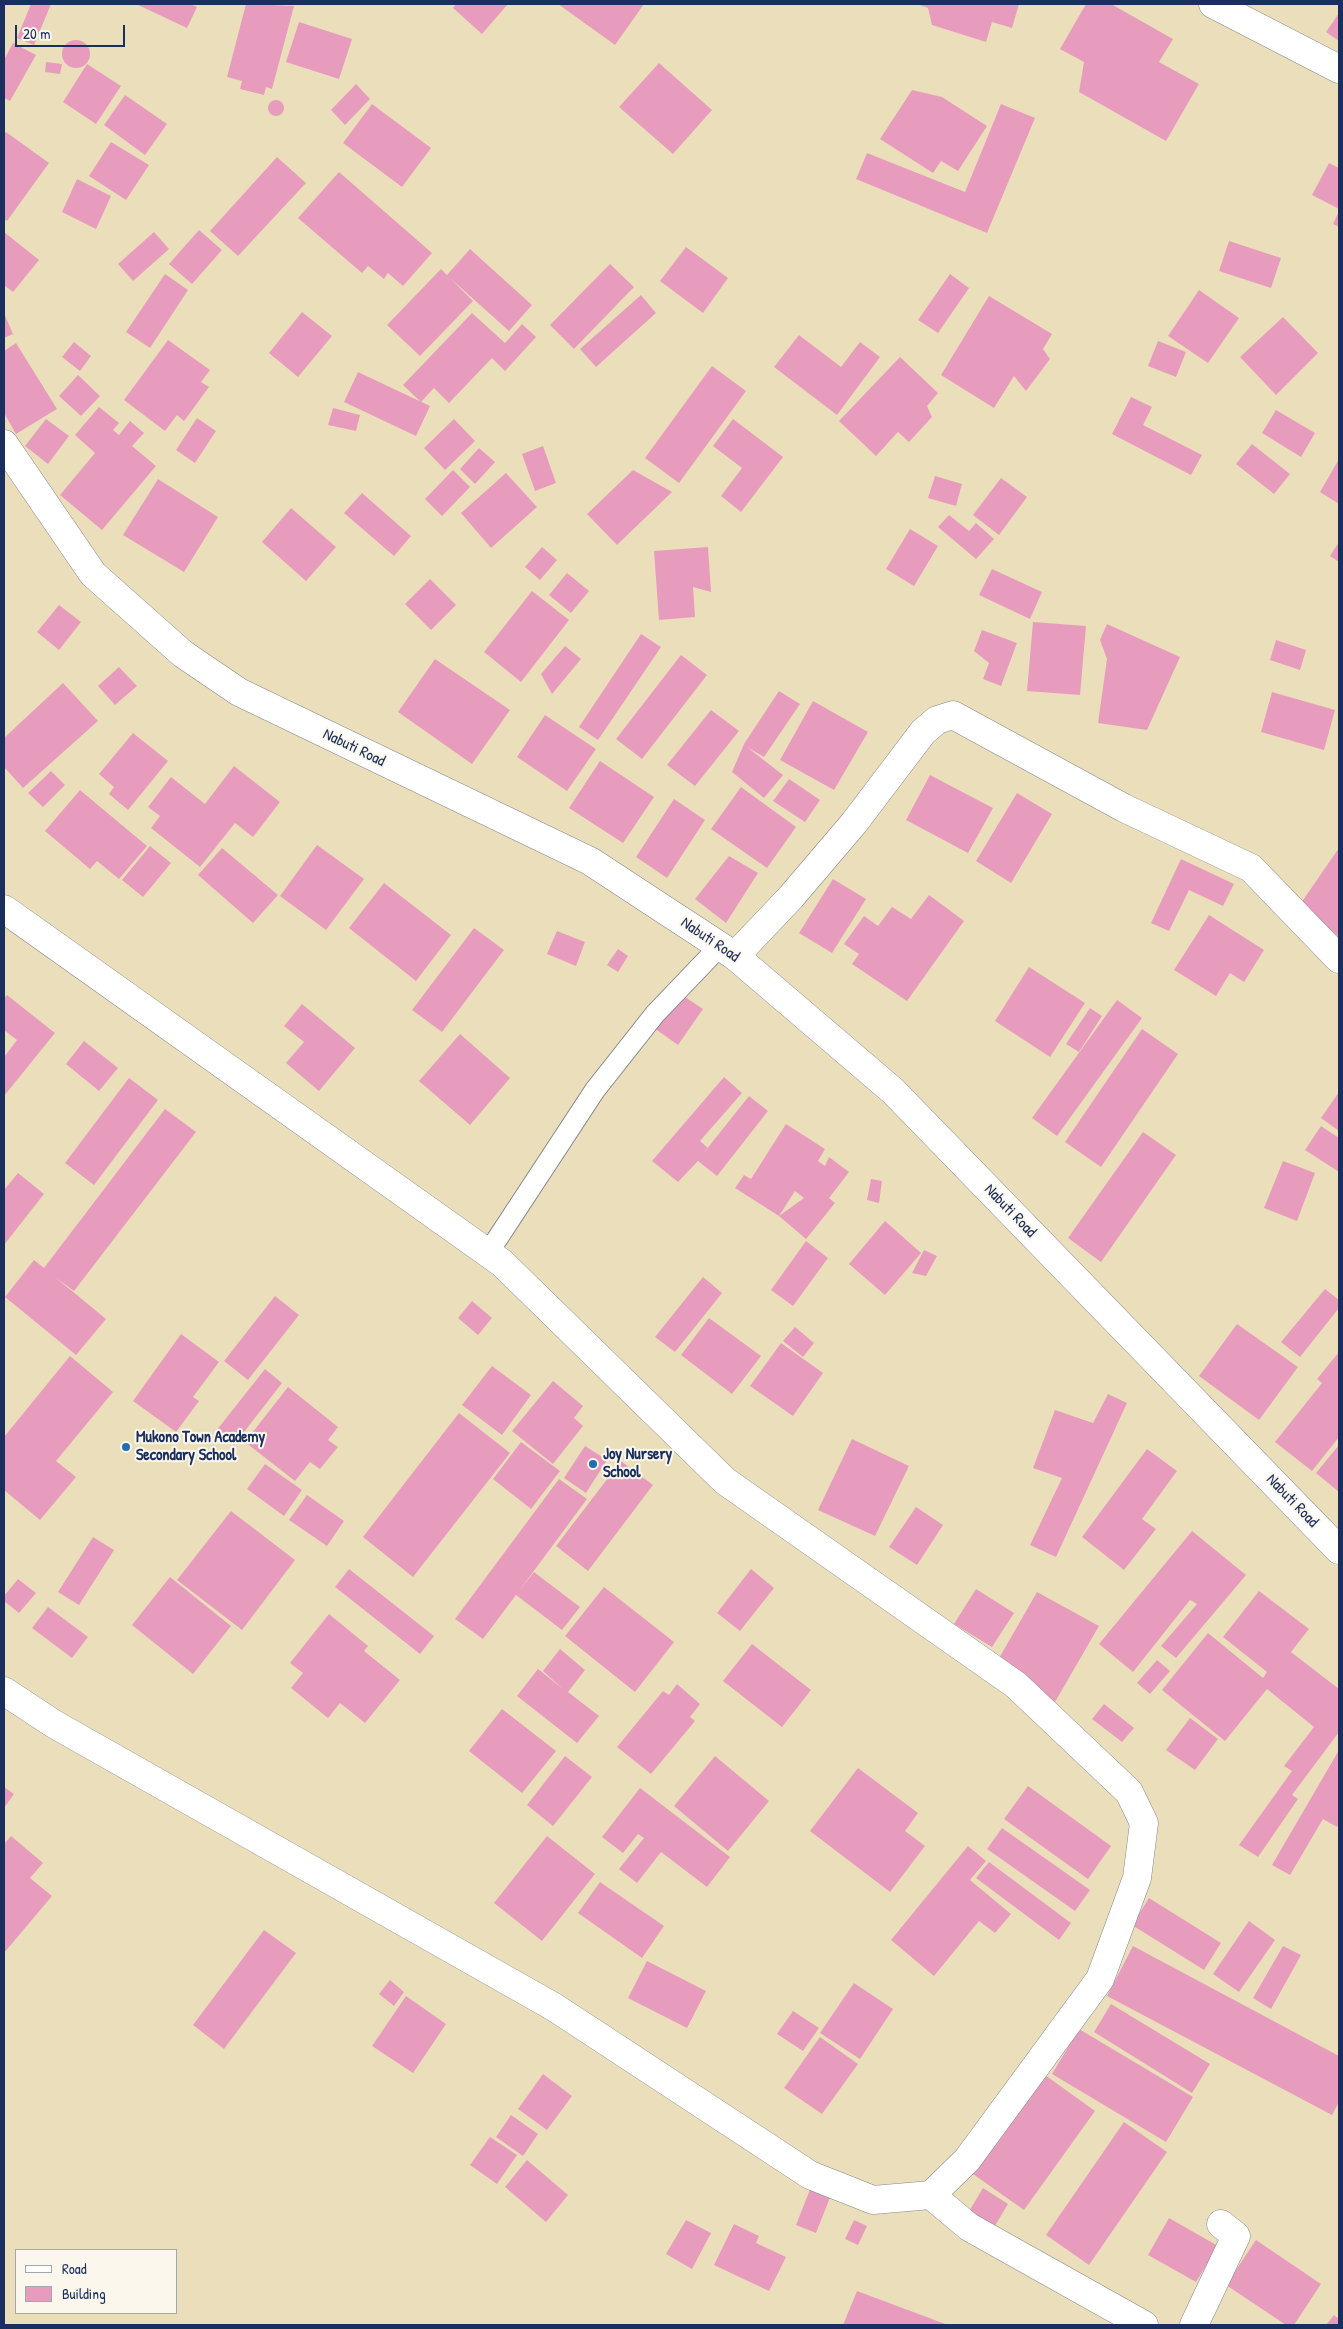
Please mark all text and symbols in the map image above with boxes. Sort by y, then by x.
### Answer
scale bar [18,15,128,47]
text: 20 m [23,23,50,44]
street label: Nabuti Road [320,725,388,771]
street label: Nabuti Road [677,913,743,967]
street label: Nabuti Road [980,1180,1040,1242]
place label: Mukono Town Academy Secondary School [136,1428,265,1466]
marker: Mukono Town Academy Secondary School [120,1441,132,1453]
place label: Joy Nursery School [603,1445,672,1483]
marker: Joy Nursery School [587,1458,599,1470]
street label: Nabuti Road [1262,1470,1322,1532]
legend [15,2249,178,2314]
text: Road [62,2258,87,2279]
text: Building [62,2283,106,2304]

